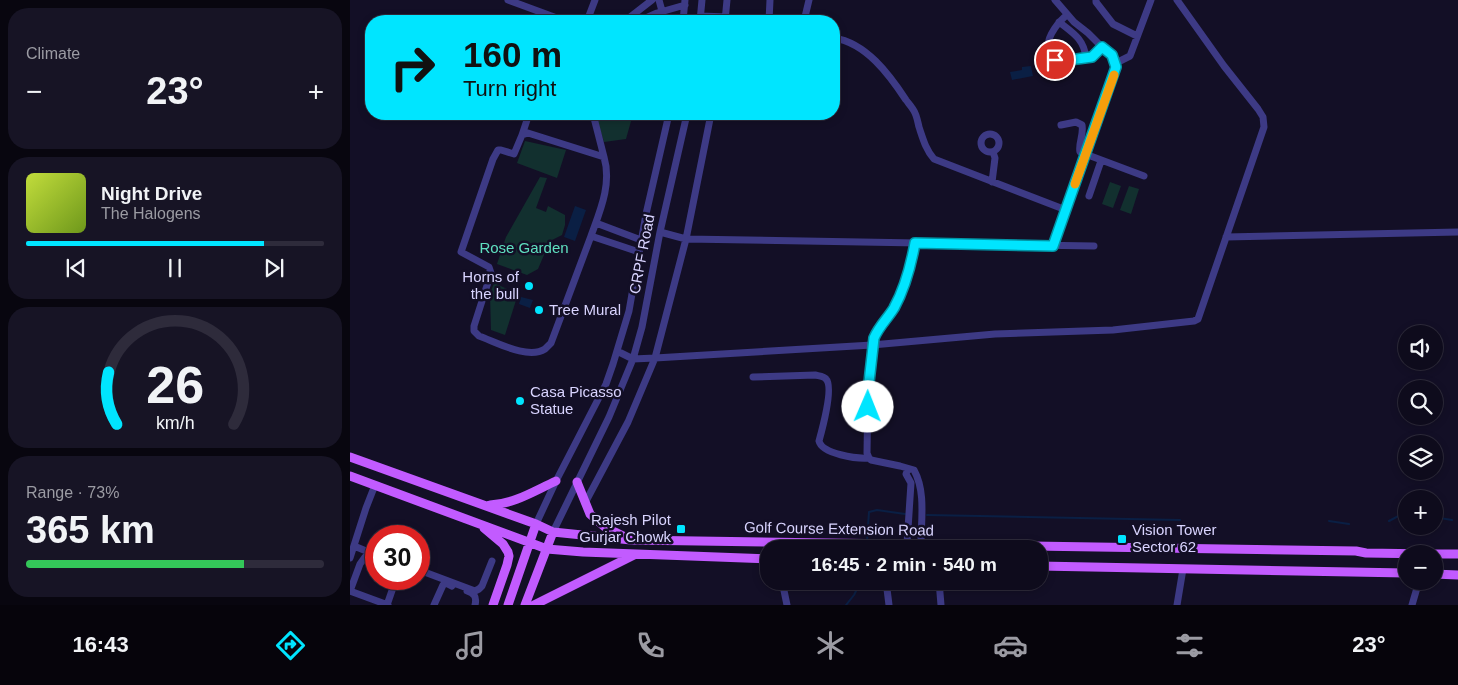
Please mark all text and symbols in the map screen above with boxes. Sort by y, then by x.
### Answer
icon: right [380,35,445,100]
text: 160 m [463,35,562,74]
pin [1034,39,1076,81]
text: Climate [26,45,80,62]
icon: arrive [1041,46,1069,74]
text: 23° [146,70,204,112]
text: − [26,76,42,107]
text: + [308,76,324,107]
text: Turn right [463,76,556,101]
text: Night Drive [101,183,202,204]
text: The Halogens [101,205,201,222]
street label: CRPF Road [625,213,658,295]
park label: Rose Garden [479,239,569,256]
icon: previous [62,254,90,282]
icon: pause [161,254,189,282]
icon: next [260,254,288,282]
place label: Horns of the bull [462,268,520,302]
marker: Horns of the bull [523,280,535,292]
place label: Tree Mural [549,301,621,318]
marker: Tree Mural [533,304,545,316]
map controls [1398,325,1443,590]
button: sound [1398,325,1443,370]
text: 26 [146,356,204,414]
position arrow [841,380,893,432]
button: search [1398,380,1443,425]
place label: Casa Picasso Statue [530,383,622,417]
marker: Casa Picasso Statue [514,395,526,407]
text: km/h [156,413,194,433]
button: layers [1398,435,1443,480]
text: Range · 73% [26,484,119,501]
button: + [1398,490,1443,535]
text: 365 km [26,509,155,551]
place label: Rajesh Pilot Gurjar Chowk [579,511,672,545]
street label: Golf Course Extension Road [744,518,934,539]
place label: Vision Tower Sector 62 [1132,521,1217,555]
marker: Rajesh Pilot Gurjar Chowk [675,523,687,535]
speed limit sign: 30 [365,525,430,590]
marker: Vision Tower Sector 62 [1116,533,1128,545]
button: − [1398,545,1443,590]
text: 16:45 · 2 min · 540 m [811,554,997,575]
icon: directions [273,628,308,663]
icon: music [453,628,488,663]
icon: phone [633,628,668,663]
icon: climate [813,628,848,663]
icon: car [993,628,1028,663]
icon: filters [1172,628,1207,663]
text: 16:43 [72,632,129,657]
text: 23° [1352,632,1386,657]

